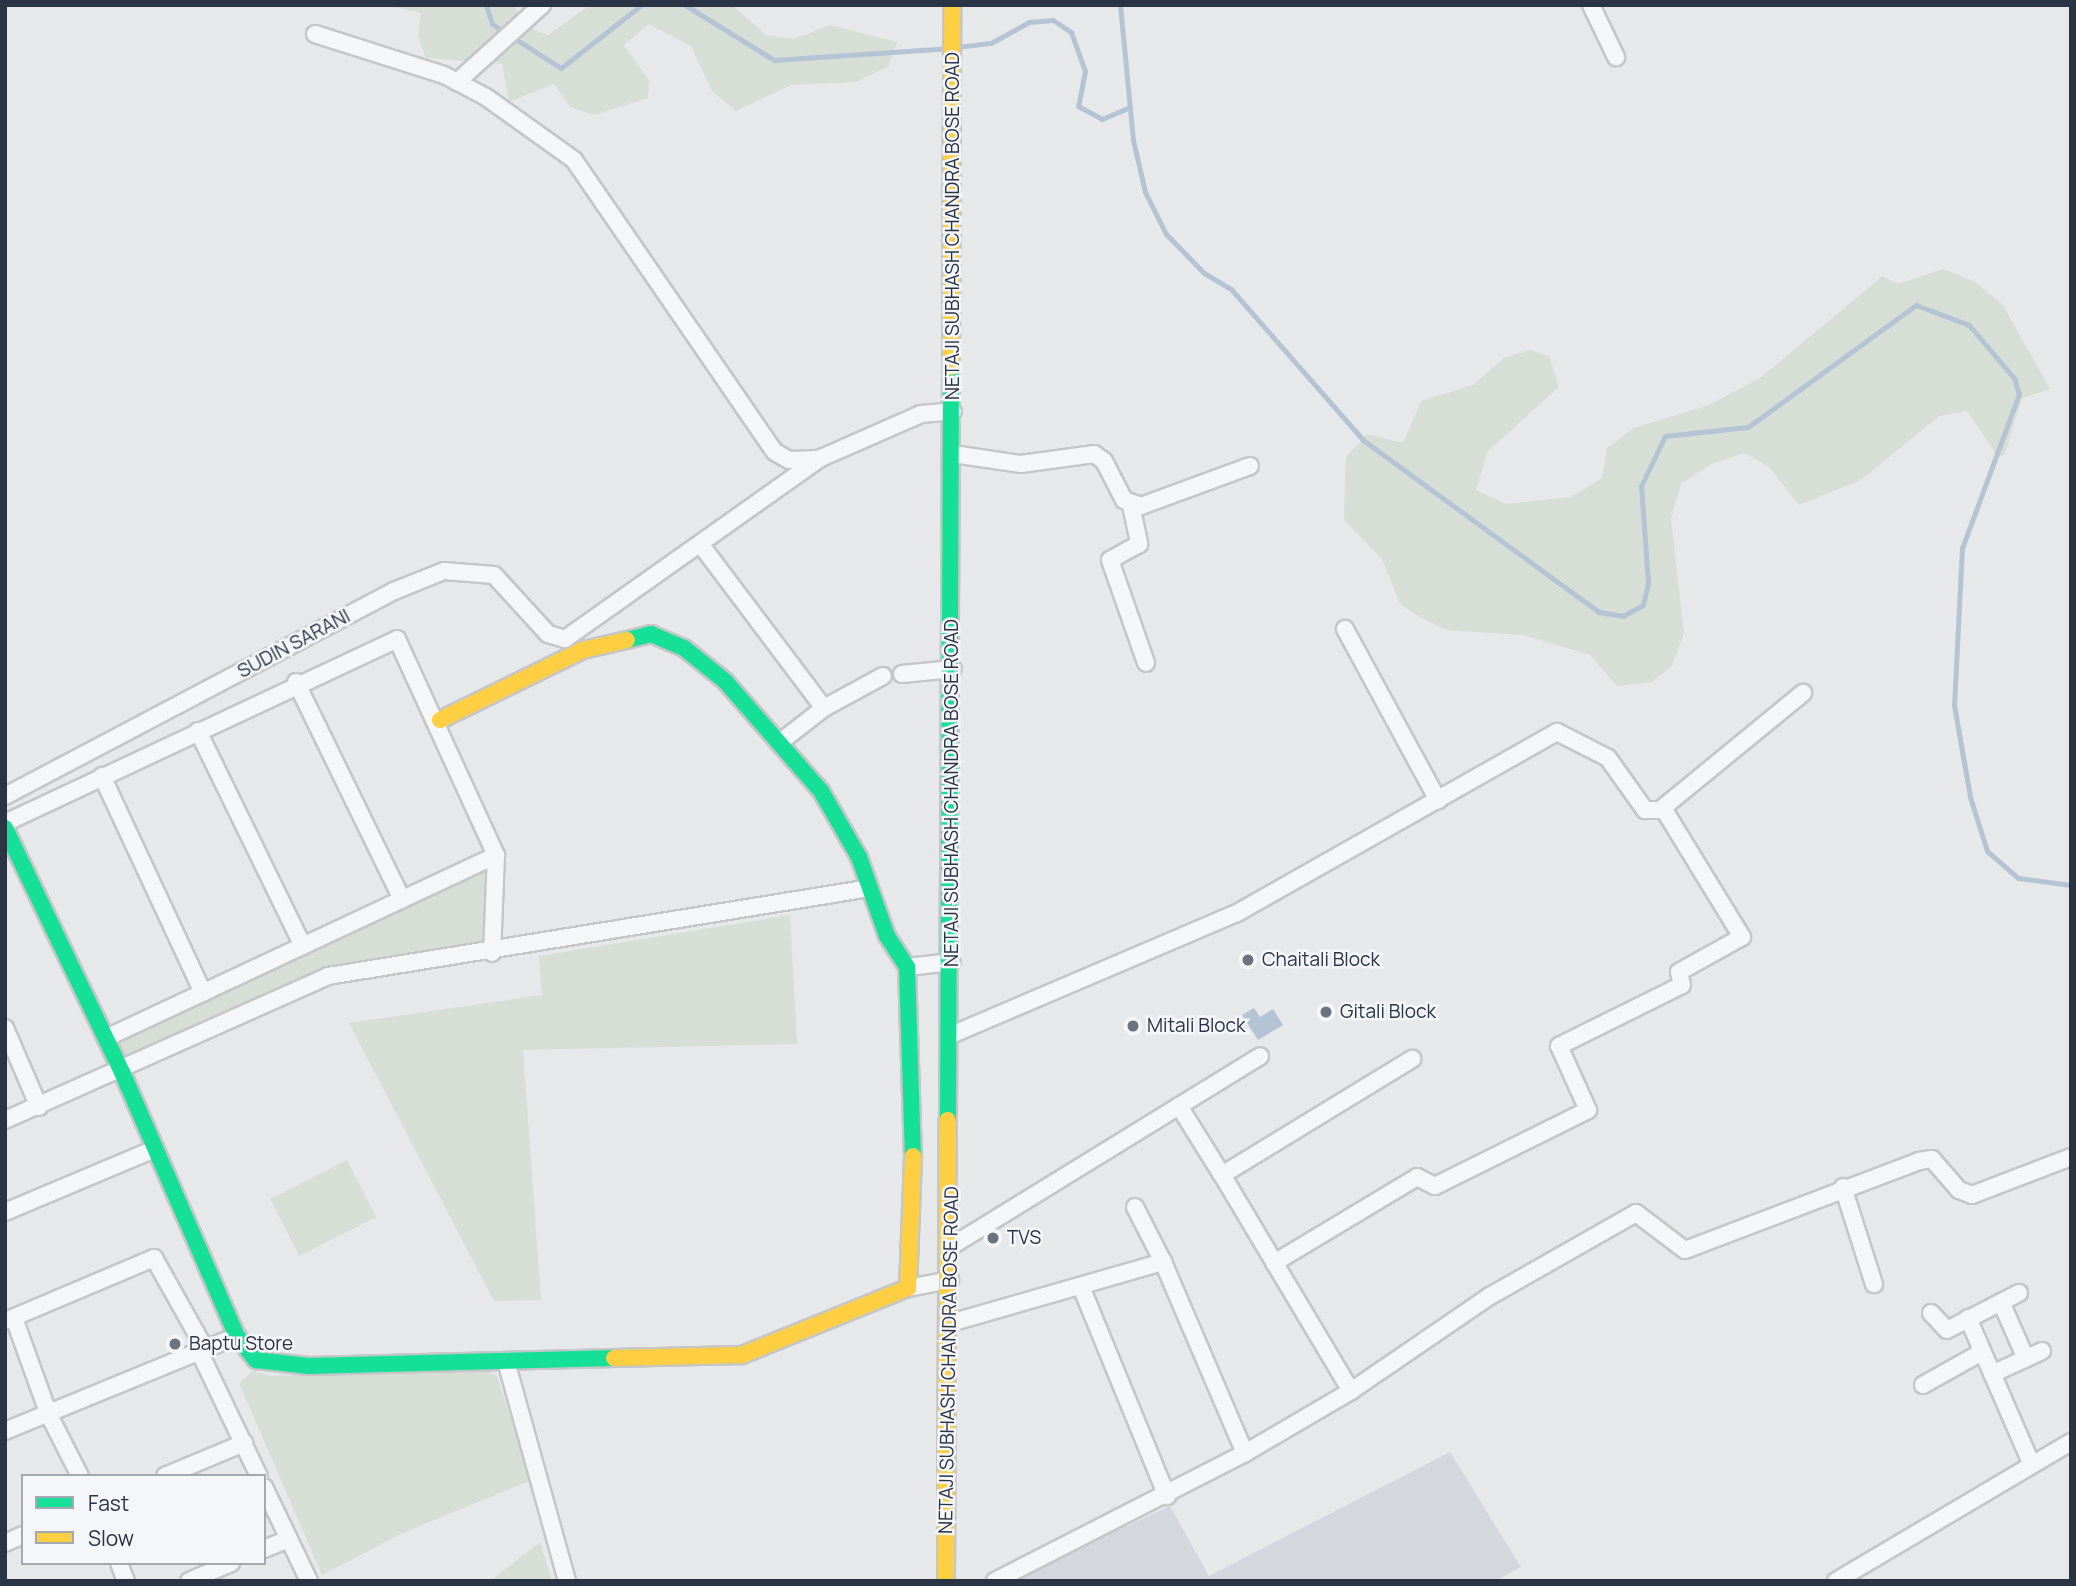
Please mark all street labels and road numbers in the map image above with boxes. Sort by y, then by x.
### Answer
street label: NETAJI SUBHASH CHANDRA BOSE ROAD [942,52,964,400]
street label: SUDIN SARANI [234,605,354,683]
street label: NETAJI SUBHASH CHANDRA BOSE ROAD [941,619,963,967]
street label: NETAJI SUBHASH CHANDRA BOSE ROAD [935,1186,963,1534]

